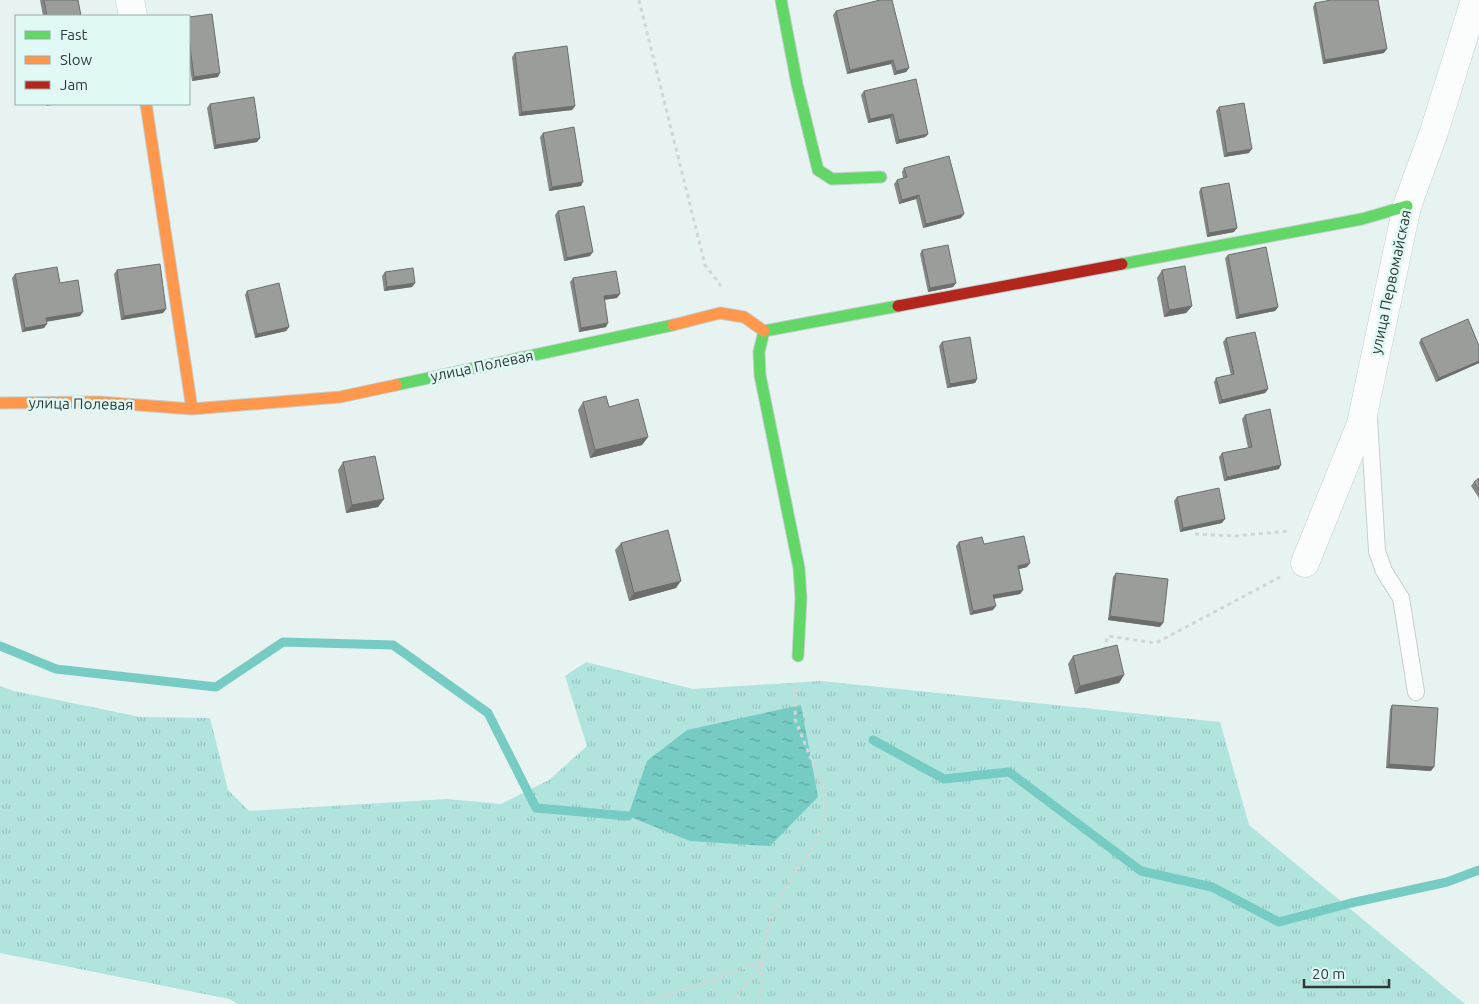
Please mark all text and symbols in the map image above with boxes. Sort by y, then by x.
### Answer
legend [15,15,190,105]
text: Fast [60,26,88,43]
text: Slow [60,51,93,68]
text: Jam [60,76,88,93]
street label: улица Первомайская [1367,208,1414,356]
street label: улица Полевая [429,346,535,385]
street label: улица Полевая [29,394,134,413]
scale bar [1304,956,1389,988]
text: 20 m [1312,965,1345,982]

